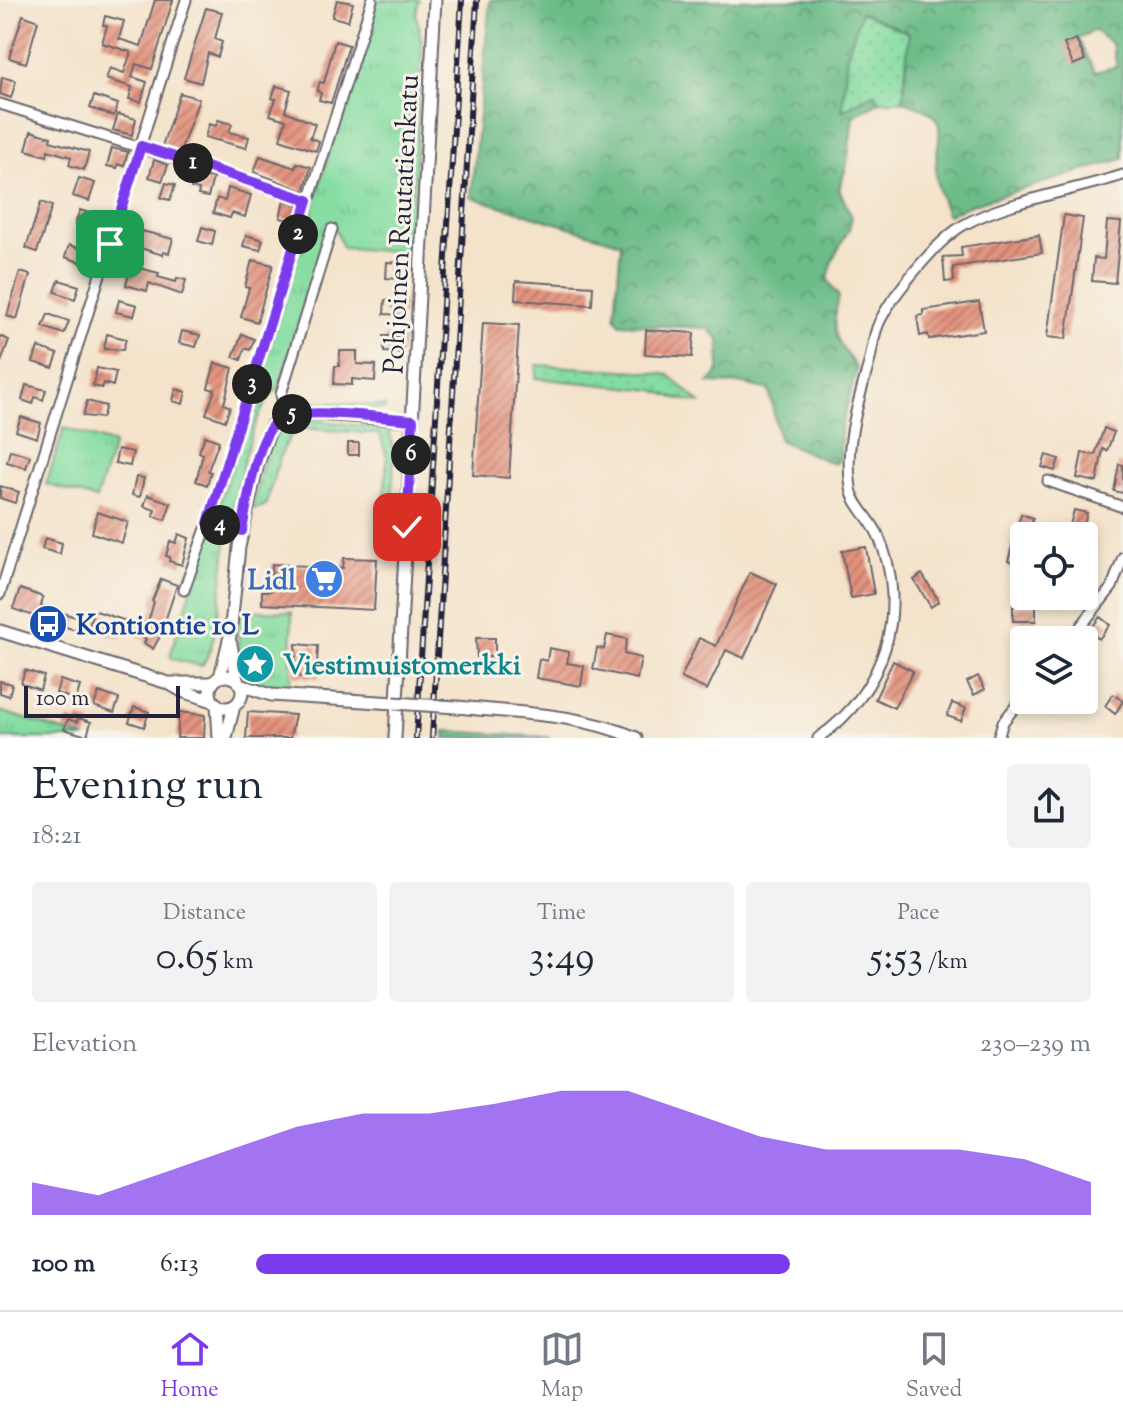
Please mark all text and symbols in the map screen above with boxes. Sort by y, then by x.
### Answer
street label: Pohjoinen Rautatienkatu [375,73,431,375]
pin: 1 [173,143,213,183]
text: 1 [189,147,197,179]
pin [76,210,144,278]
pin: 2 [278,214,318,254]
text: 2 [293,218,303,250]
icon: arrive [88,222,132,266]
pin: 3 [232,364,272,404]
text: 3 [248,368,256,400]
pin: 5 [272,394,312,434]
text: 5 [288,398,296,430]
pin: 6 [391,435,431,475]
text: 6 [406,439,416,471]
pin [373,493,441,561]
pin: 4 [200,505,240,545]
icon: check [385,505,429,549]
text: 4 [214,509,226,541]
map controls [1010,522,1098,714]
button: locate [1010,522,1098,610]
supermarket icon: Lidl [303,558,345,600]
place label: Lidl [248,562,296,602]
bus stop icon: Kontiontie 10 L [27,603,69,645]
place label: Kontiontie 10 L [76,607,259,647]
button: layers [1010,626,1098,714]
place icon: Viestimuistomerkki [234,643,276,685]
place label: Viestimuistomerkki [283,647,521,687]
scale bar [24,682,180,718]
text: 100 m [36,684,89,716]
text: Evening run [32,756,264,819]
button: share [1007,764,1091,848]
text: 18:21 [32,818,82,855]
text: Distance [163,898,246,930]
text: Time [537,898,586,930]
text: Pace [897,898,940,930]
text: 0.65 [156,930,219,987]
text: 3:49 [529,930,594,987]
text: 5:53 [869,930,923,987]
text: km [219,947,253,979]
text: /km [923,947,968,979]
text: Elevation [32,1026,137,1063]
text: 230–239 m [980,1026,1091,1063]
text: 100 m [32,1246,95,1283]
text: 6:13 [160,1246,199,1283]
tab: Home [161,1327,218,1407]
tab: Map [540,1327,584,1407]
tab: Saved [906,1327,962,1407]

